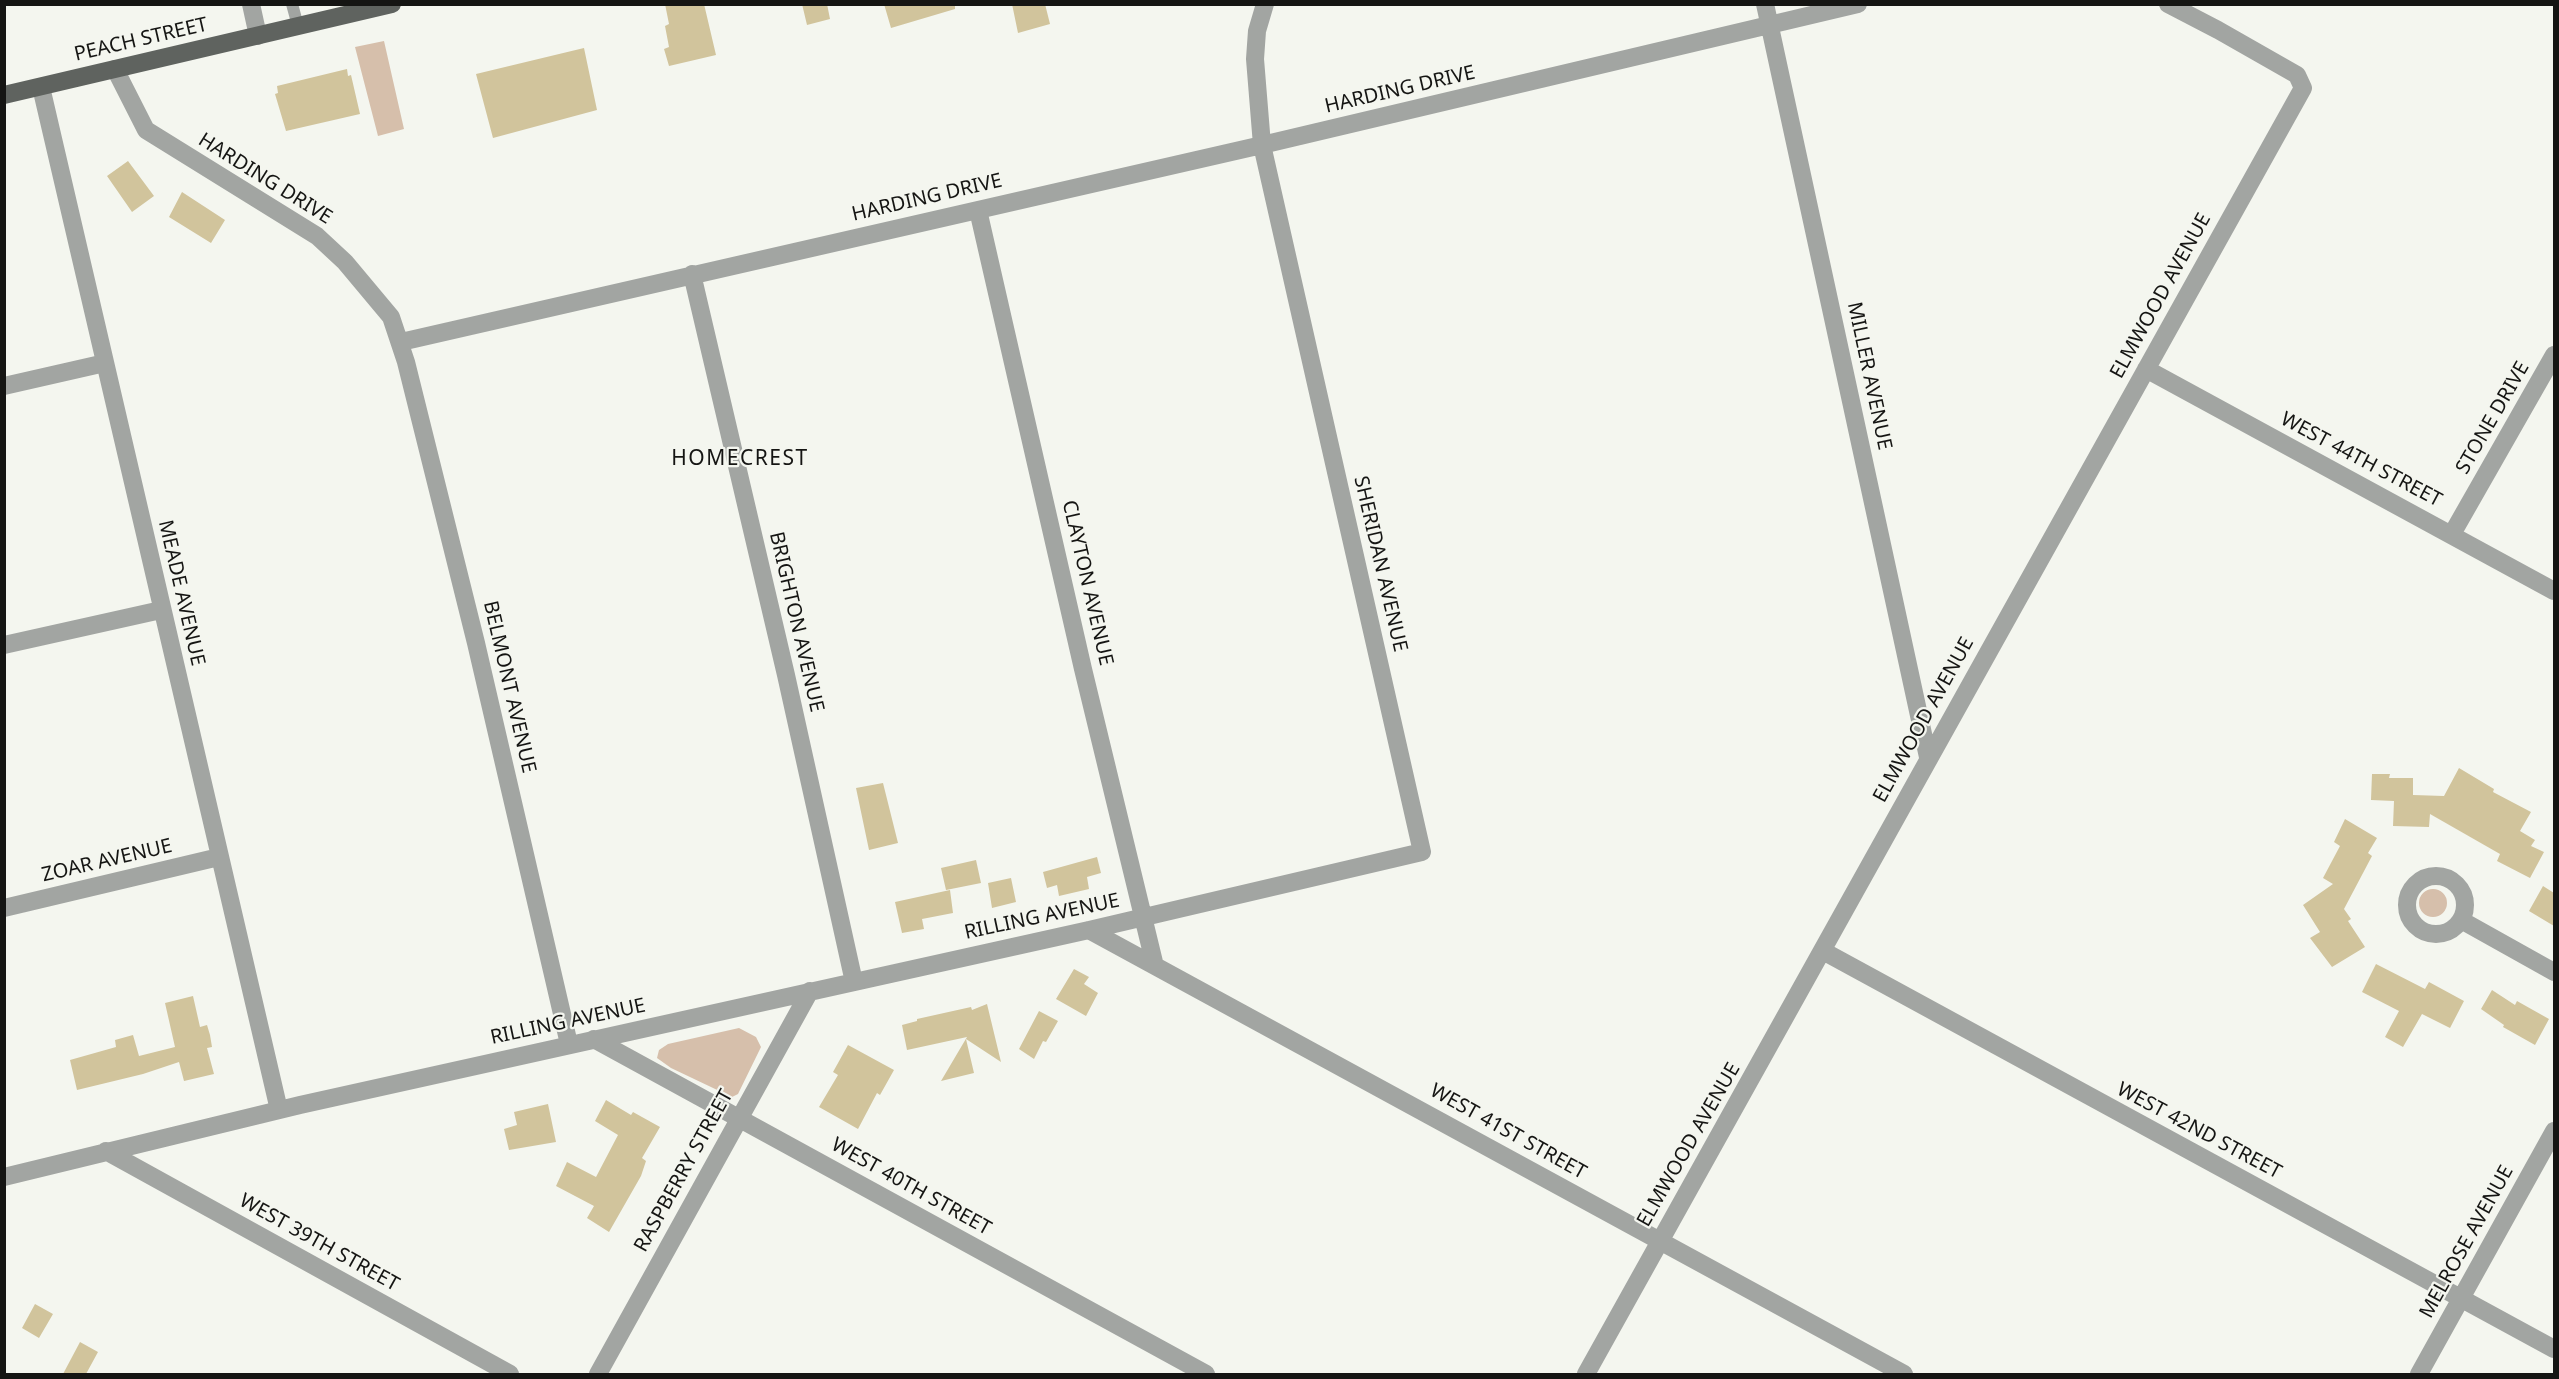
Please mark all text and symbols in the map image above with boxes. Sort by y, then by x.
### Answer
street label: PEACH STREET [72,13,210,67]
street label: HARDING DRIVE [1323,61,1477,119]
street label: HARDING DRIVE [194,128,336,230]
street label: HARDING DRIVE [850,169,1004,227]
street label: ELMWOOD AVENUE [2106,209,2216,383]
street label: MILLER AVENUE [1842,300,1896,452]
street label: STONE DRIVE [2451,358,2535,478]
street label: WEST 44TH STREET [2276,407,2446,513]
district label: HOMECREST [671,446,809,472]
street label: SHERIDAN AVENUE [1348,474,1412,654]
street label: CLAYTON AVENUE [1056,498,1118,668]
street label: MEADE AVENUE [153,518,209,668]
street label: BRIGHTON AVENUE [764,529,828,715]
street label: BELMONT AVENUE [478,599,540,775]
street label: ELMWOOD AVENUE [1869,633,1979,807]
street label: ZOAR AVENUE [40,834,174,888]
street label: RILLING AVENUE [962,889,1122,945]
street label: RILLING AVENUE [488,994,648,1050]
street label: ELMWOOD AVENUE [1632,1059,1746,1231]
street label: WEST 42ND STREET [2113,1077,2285,1185]
street label: WEST 41ST STREET [1426,1079,1590,1185]
street label: RASPBERRY STREET [629,1086,739,1256]
street label: WEST 40TH STREET [827,1133,995,1241]
street label: MELROSE AVENUE [2415,1161,2519,1323]
street label: WEST 39TH STREET [235,1189,403,1297]

